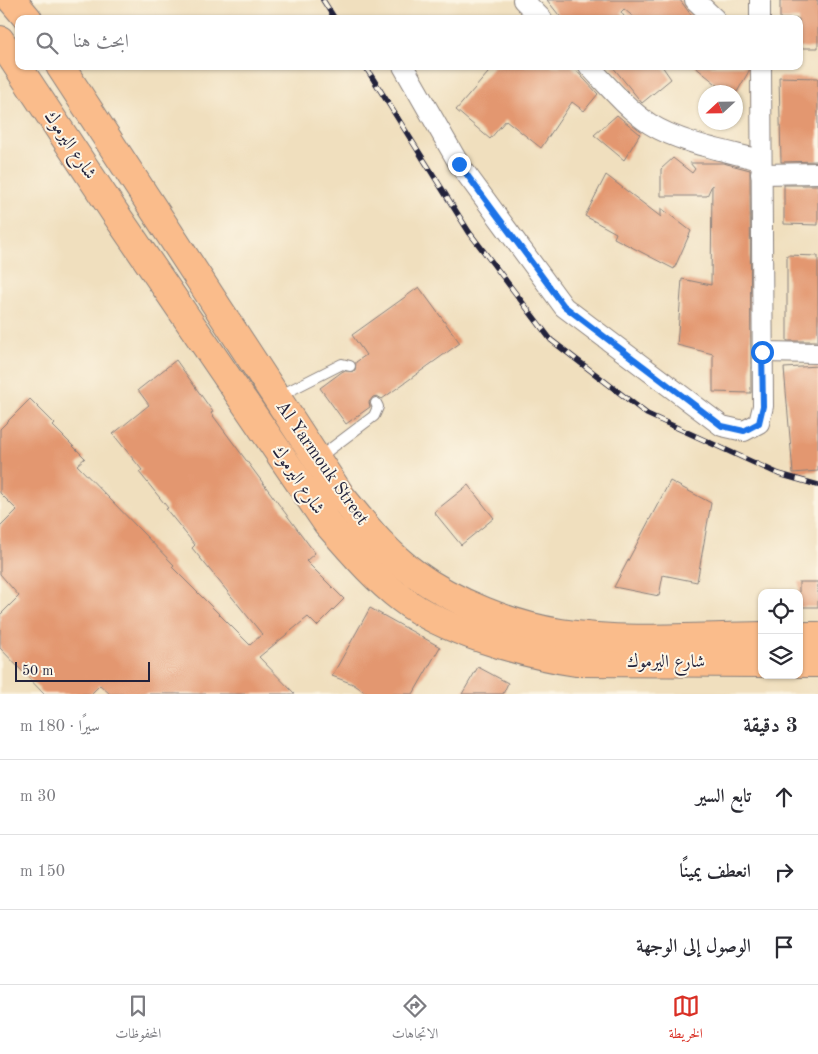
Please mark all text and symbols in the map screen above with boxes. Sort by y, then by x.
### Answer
search box [15,15,803,70]
icon: search [33,29,61,57]
text: ابحث هنا [73,33,129,52]
north arrow [698,85,743,130]
street label: شارع اليرموك [37,107,100,185]
route end [448,153,471,176]
route start [751,341,774,364]
street label: Al Yarmouk Street [273,398,371,528]
street label: شارع اليرموك [265,442,328,520]
map controls [758,589,803,679]
button: locate [758,589,803,634]
button: layers [758,634,803,679]
street label: شارع اليرموك [627,652,705,676]
scale bar [15,659,150,682]
text: 50 m [22,664,53,678]
text: 3 دقيقة [743,716,798,737]
text: سيرًا · 180 m [20,719,100,735]
icon: ahead [770,783,798,811]
text: تابع السير [696,788,751,807]
text: 30 m [20,789,56,805]
icon: right [770,858,798,886]
text: انعطف يمينًا [679,863,751,882]
text: 150 m [20,864,65,880]
icon: arrive [770,933,798,961]
text: الوصول إلى الوجهة [636,938,751,957]
tab: المحفوظات [115,992,161,1047]
tab: الاتجاهات [392,992,438,1047]
tab: الخريطة [669,992,703,1047]

